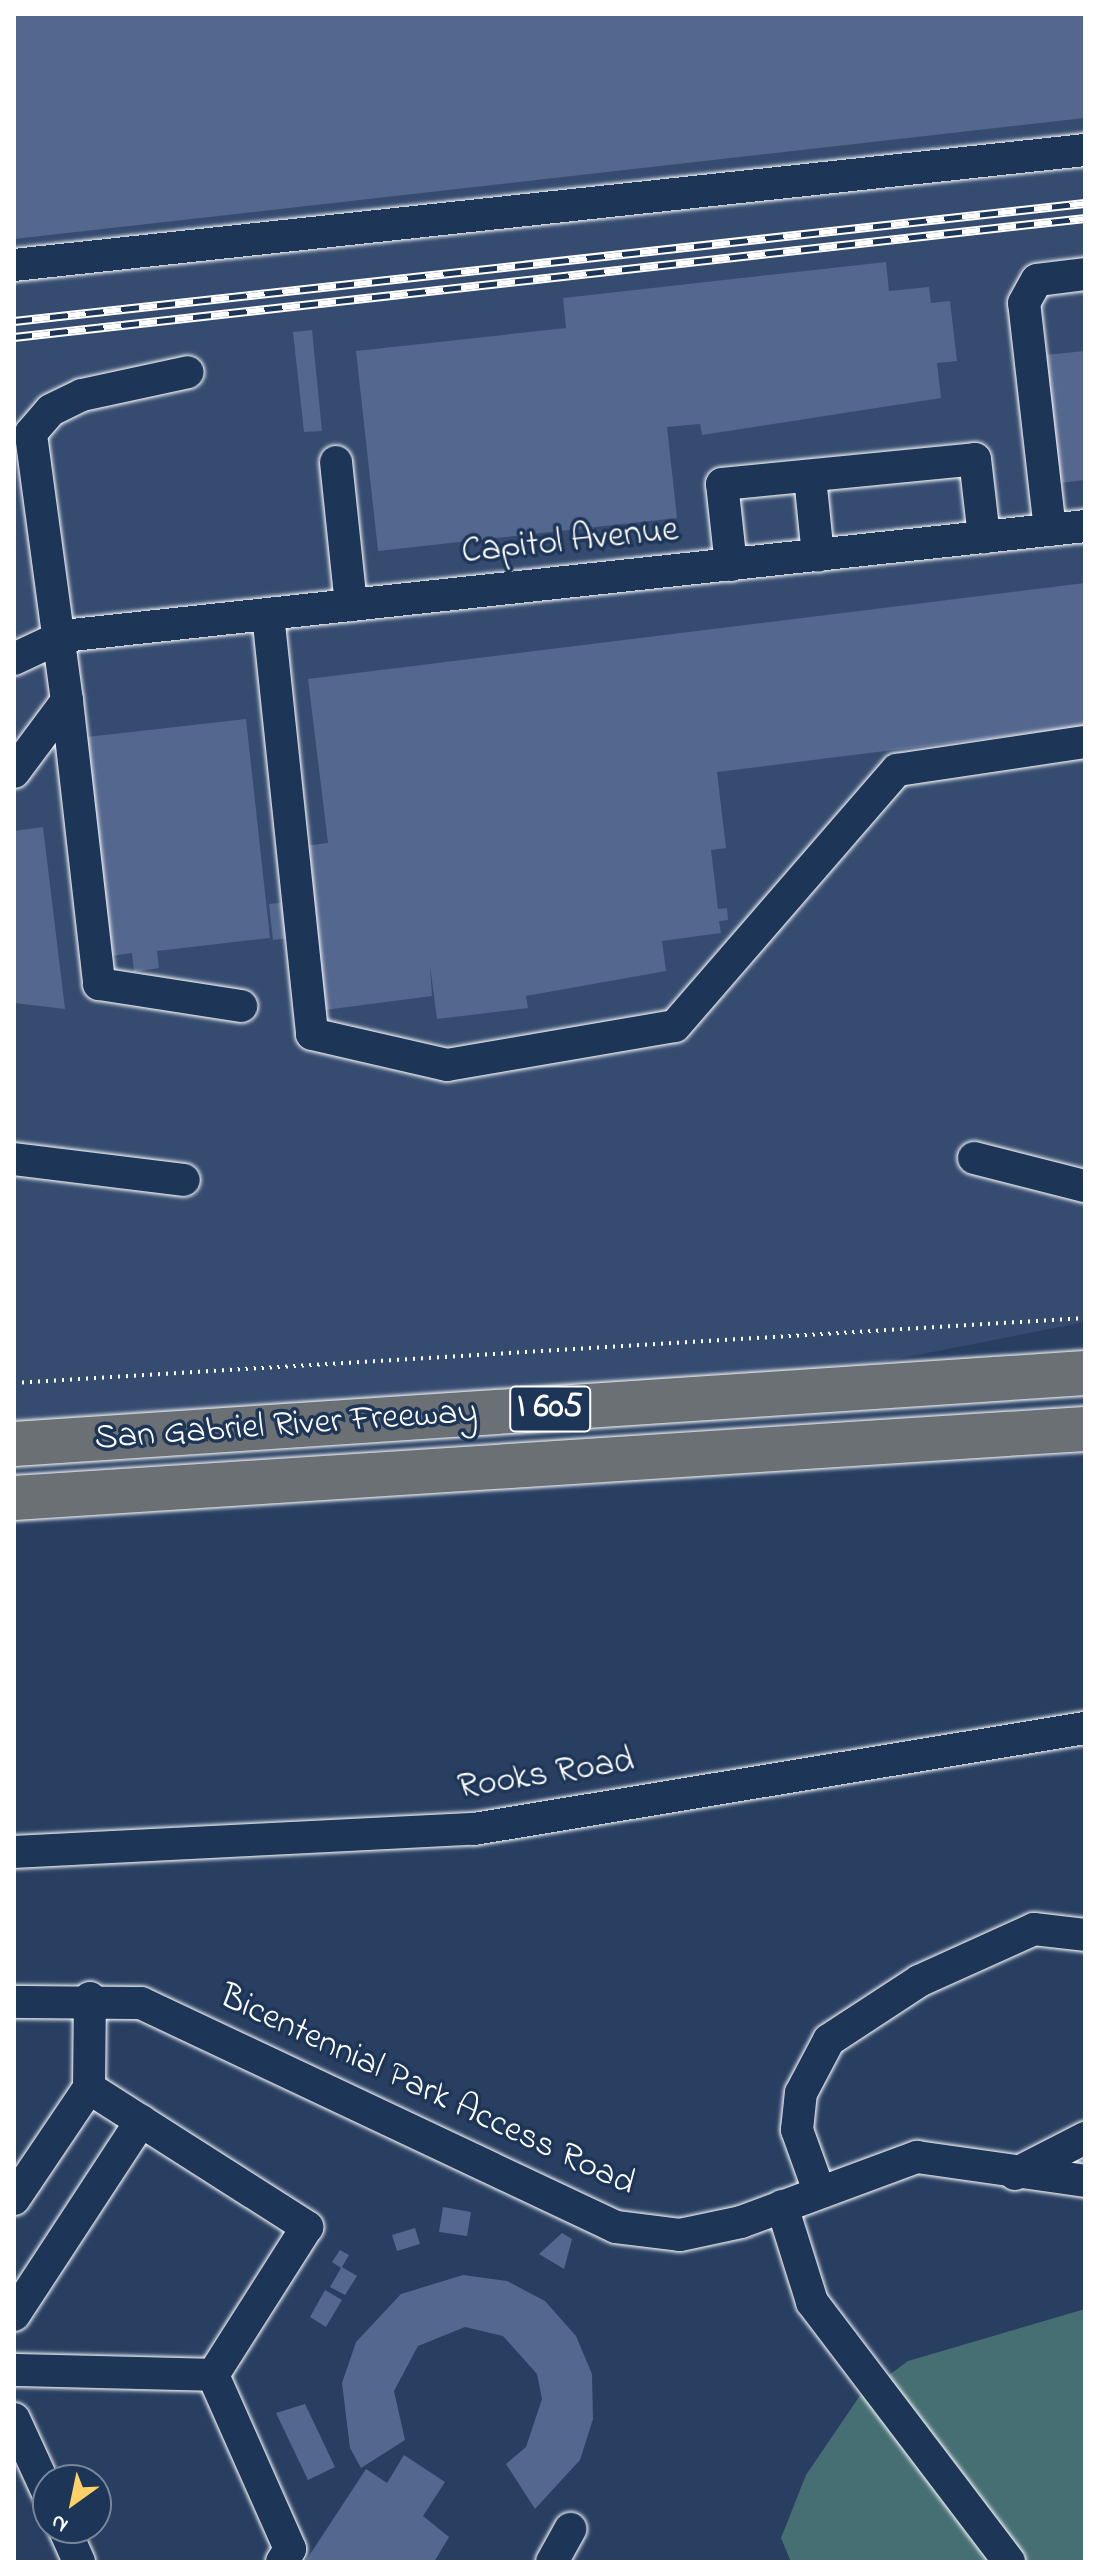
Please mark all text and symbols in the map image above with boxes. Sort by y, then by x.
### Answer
street label: Capitol Avenue [459,509,681,575]
road number: I 605 [508,1379,592,1439]
street label: San Gabriel River Freeway [93,1391,479,1461]
street label: Rooks Road [455,1740,637,1810]
street label: Bicentennial Park Access Road [212,1976,642,2206]
north arrow [32,2464,112,2544]
text: N [45,2505,75,2540]

